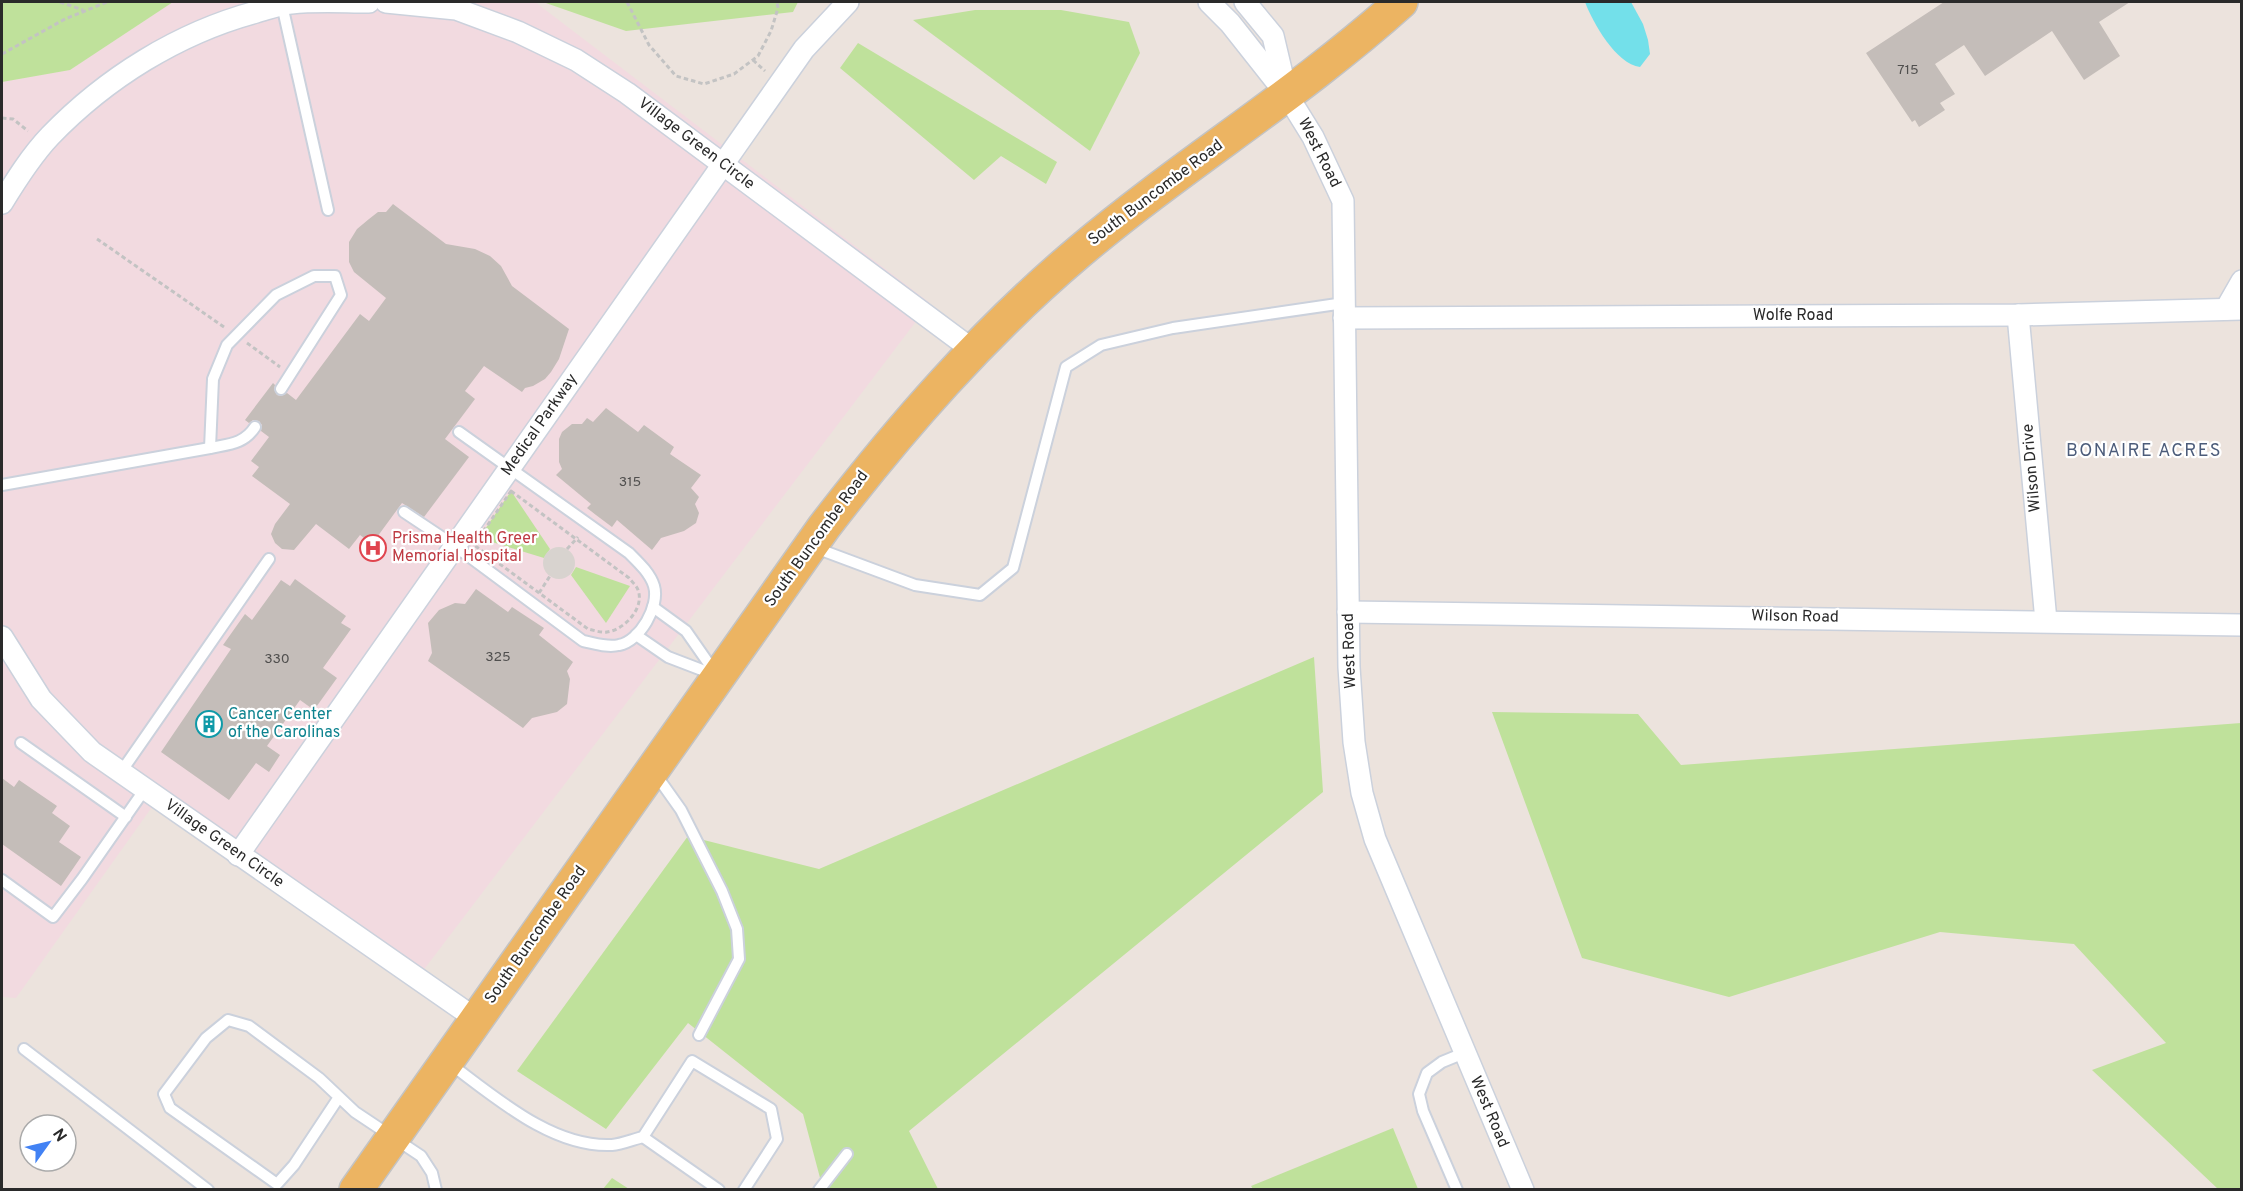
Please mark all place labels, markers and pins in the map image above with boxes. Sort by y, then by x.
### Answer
place label: Prisma Health Greer Memorial Hospital [392,529,537,567]
hospital icon: Prisma Health Greer Memorial Hospital [358,533,388,563]
place label: Cancer Center of the Carolinas [228,705,340,743]
building icon: Cancer Center of the Carolinas [194,709,224,739]

